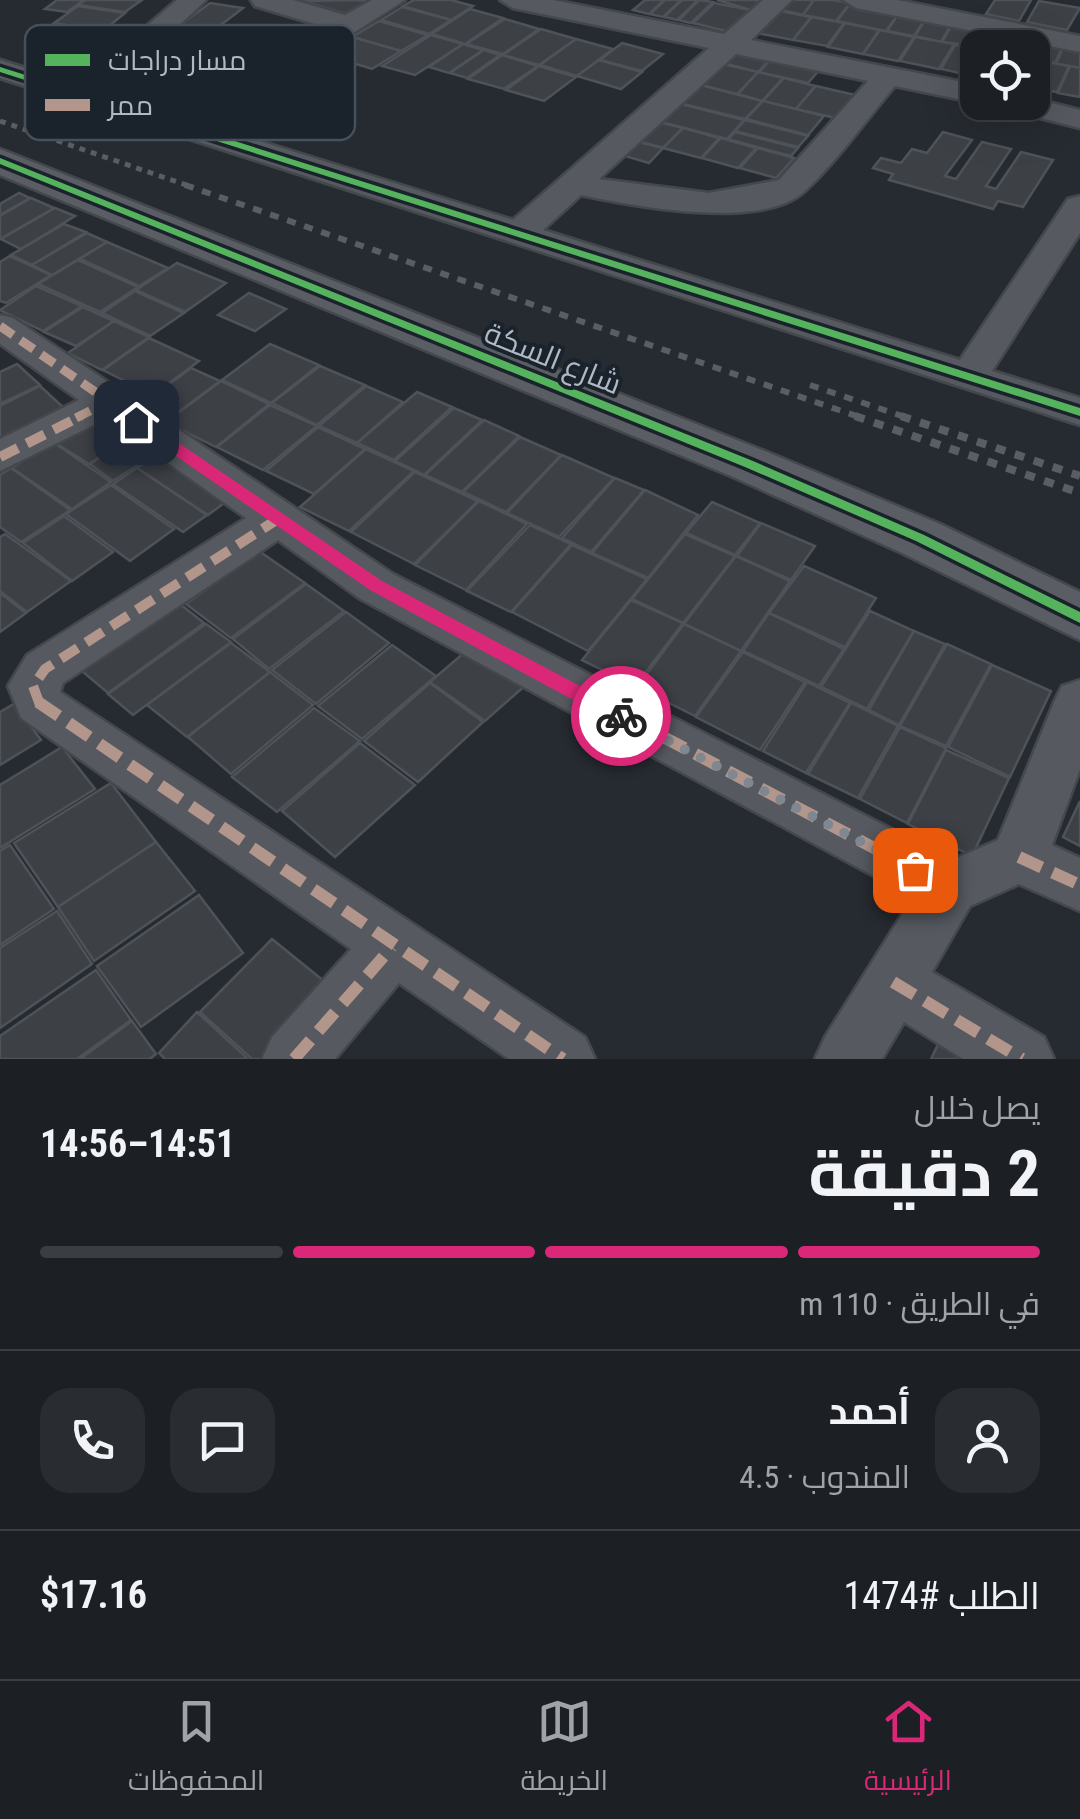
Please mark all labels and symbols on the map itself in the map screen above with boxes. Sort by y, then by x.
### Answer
legend [25,25,355,140]
text: مسار دراجات [108,44,246,77]
text: ممر [106,89,153,122]
street label: شارع السكة [478,315,626,404]
pin [94,380,179,465]
courier [571,666,671,766]
pin [873,828,958,913]

